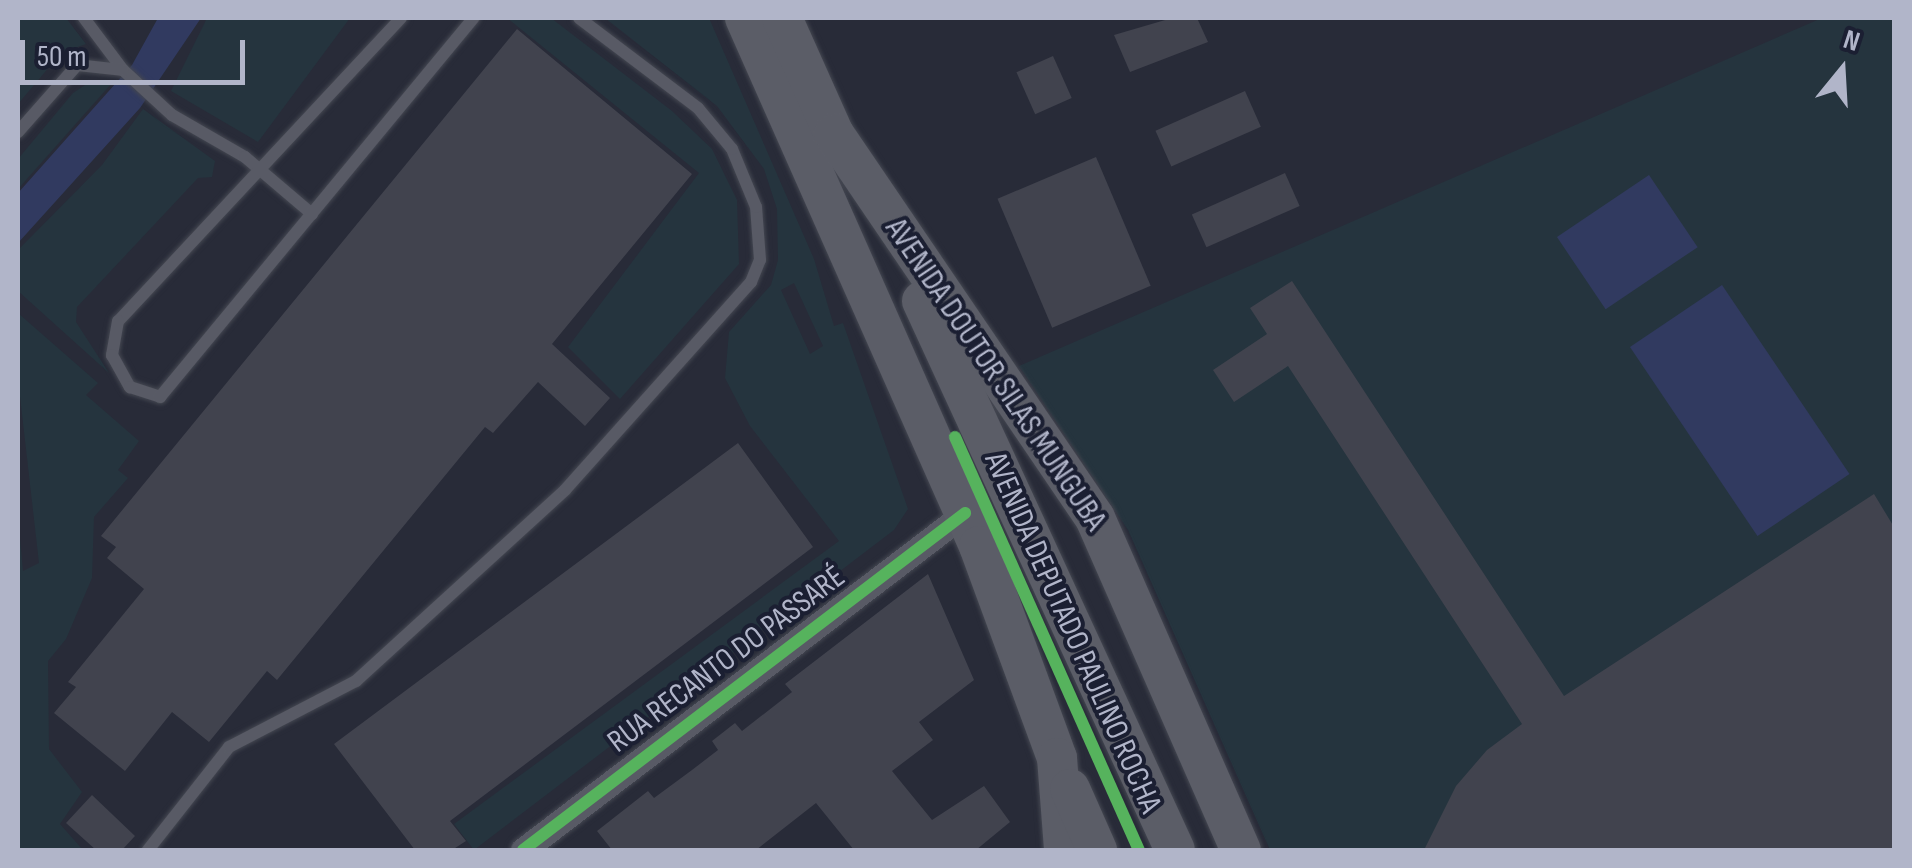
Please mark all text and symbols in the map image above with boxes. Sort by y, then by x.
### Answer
scale bar [25,20,250,82]
north arrow [1792,20,1892,120]
text: N [1839,23,1864,59]
text: 50 m [37,39,86,75]
street label: AVENIDA DOUTOR SILAS MUNGUBA [876,212,1114,538]
street label: AVENIDA DEPUTADO PAULINO ROCHA [975,447,1169,819]
street label: RUA RECANTO DO PASSARÉ [601,558,853,762]

